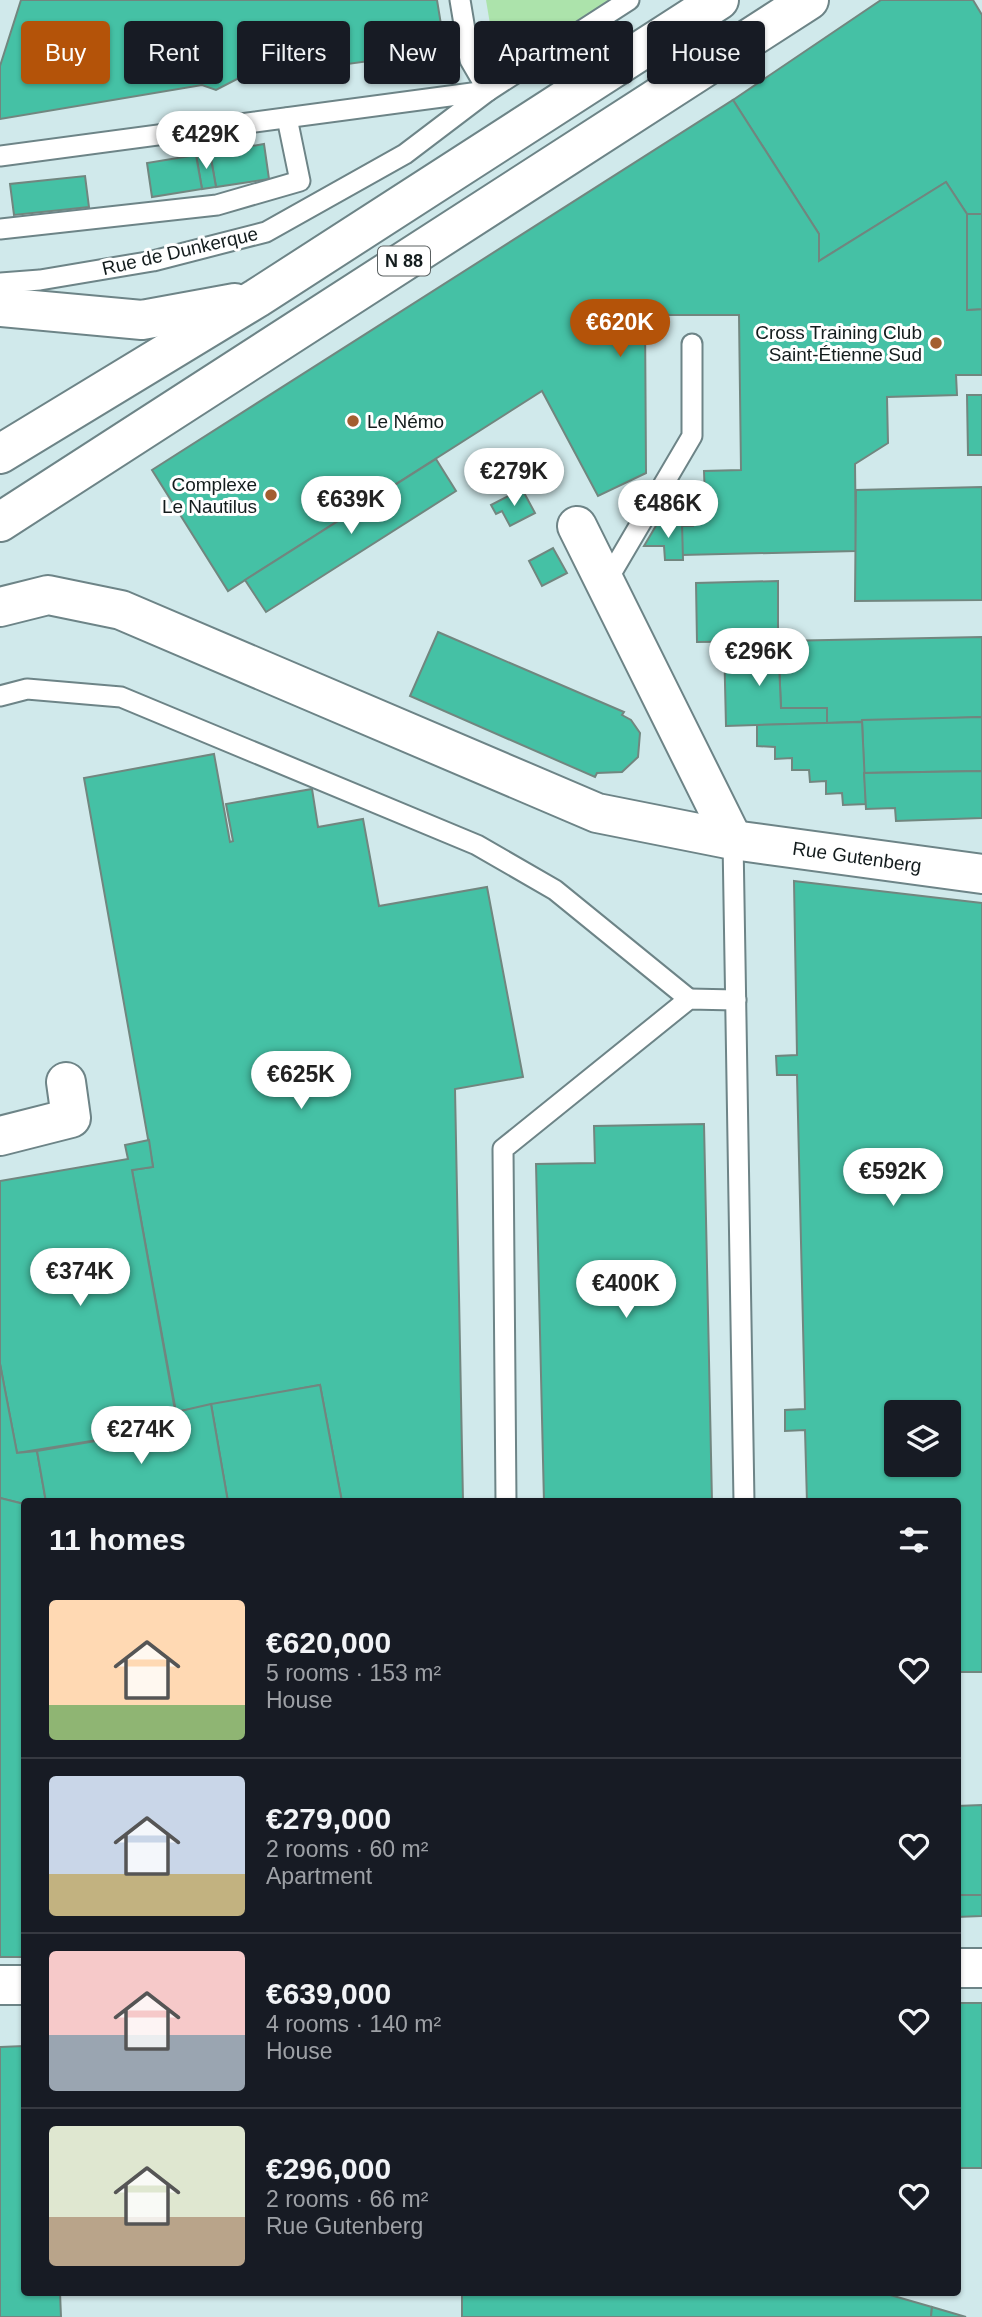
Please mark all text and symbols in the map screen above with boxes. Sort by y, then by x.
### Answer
chip: Buy [21,21,110,84]
chip: Rent [124,21,223,84]
chip: Filters [237,21,350,84]
chip: New [364,21,460,84]
chip: Apartment [474,21,633,84]
chip: House [647,21,765,84]
pin: €429K [157,111,255,171]
text: €429K [172,121,240,147]
street label: Rue de Dunkerque [100,223,260,279]
road number: N 88 [378,246,430,276]
pin: €620K [571,300,669,359]
text: €620K [586,309,654,335]
place label: Cross Training Club Saint-Étienne Sud [755,322,922,365]
marker: Cross Training Club Saint-Étienne Sud [928,335,944,351]
place label: Le Némo [367,411,444,432]
marker: Le Némo [345,413,361,429]
pin: €279K [465,448,563,508]
text: €279K [480,458,548,484]
place label: Complexe Le Nautilus [162,474,257,517]
pin: €639K [302,476,400,536]
pin: €486K [619,480,717,540]
text: €639K [317,486,385,512]
marker: Complexe Le Nautilus [263,487,279,503]
text: €486K [634,490,702,516]
pin: €296K [710,628,808,688]
text: €296K [725,638,793,664]
street label: Rue Gutenberg [791,838,923,876]
pin: €625K [252,1052,350,1111]
text: €625K [267,1061,335,1087]
pin: €592K [844,1148,942,1208]
text: €592K [859,1158,927,1184]
pin: €374K [31,1248,129,1308]
text: €374K [46,1258,114,1284]
pin: €400K [577,1260,675,1320]
text: €400K [592,1270,660,1296]
map controls [884,1400,961,1477]
button: layers [884,1400,961,1477]
pin: €274K [92,1406,190,1466]
text: €274K [107,1416,175,1442]
icon: filters [895,1521,933,1559]
text: 11 homes [49,1523,186,1556]
text: €620,000 [266,1626,391,1659]
icon: home [105,1628,189,1712]
icon: heart [895,1651,933,1689]
text: 5 rooms · 153 m² [266,1660,441,1686]
text: House [266,1687,332,1713]
text: €279,000 [266,1802,391,1835]
icon: home [105,1804,189,1888]
icon: heart [895,1827,933,1865]
text: 2 rooms · 60 m² [266,1836,428,1862]
text: Apartment [266,1863,372,1889]
text: €639,000 [266,1977,391,2010]
icon: home [105,1979,189,2063]
icon: heart [895,2002,933,2040]
text: 4 rooms · 140 m² [266,2011,441,2037]
text: House [266,2038,332,2064]
text: €296,000 [266,2152,391,2185]
icon: home [105,2154,189,2238]
icon: heart [895,2177,933,2215]
text: 2 rooms · 66 m² [266,2186,428,2212]
text: Rue Gutenberg [266,2213,423,2239]

